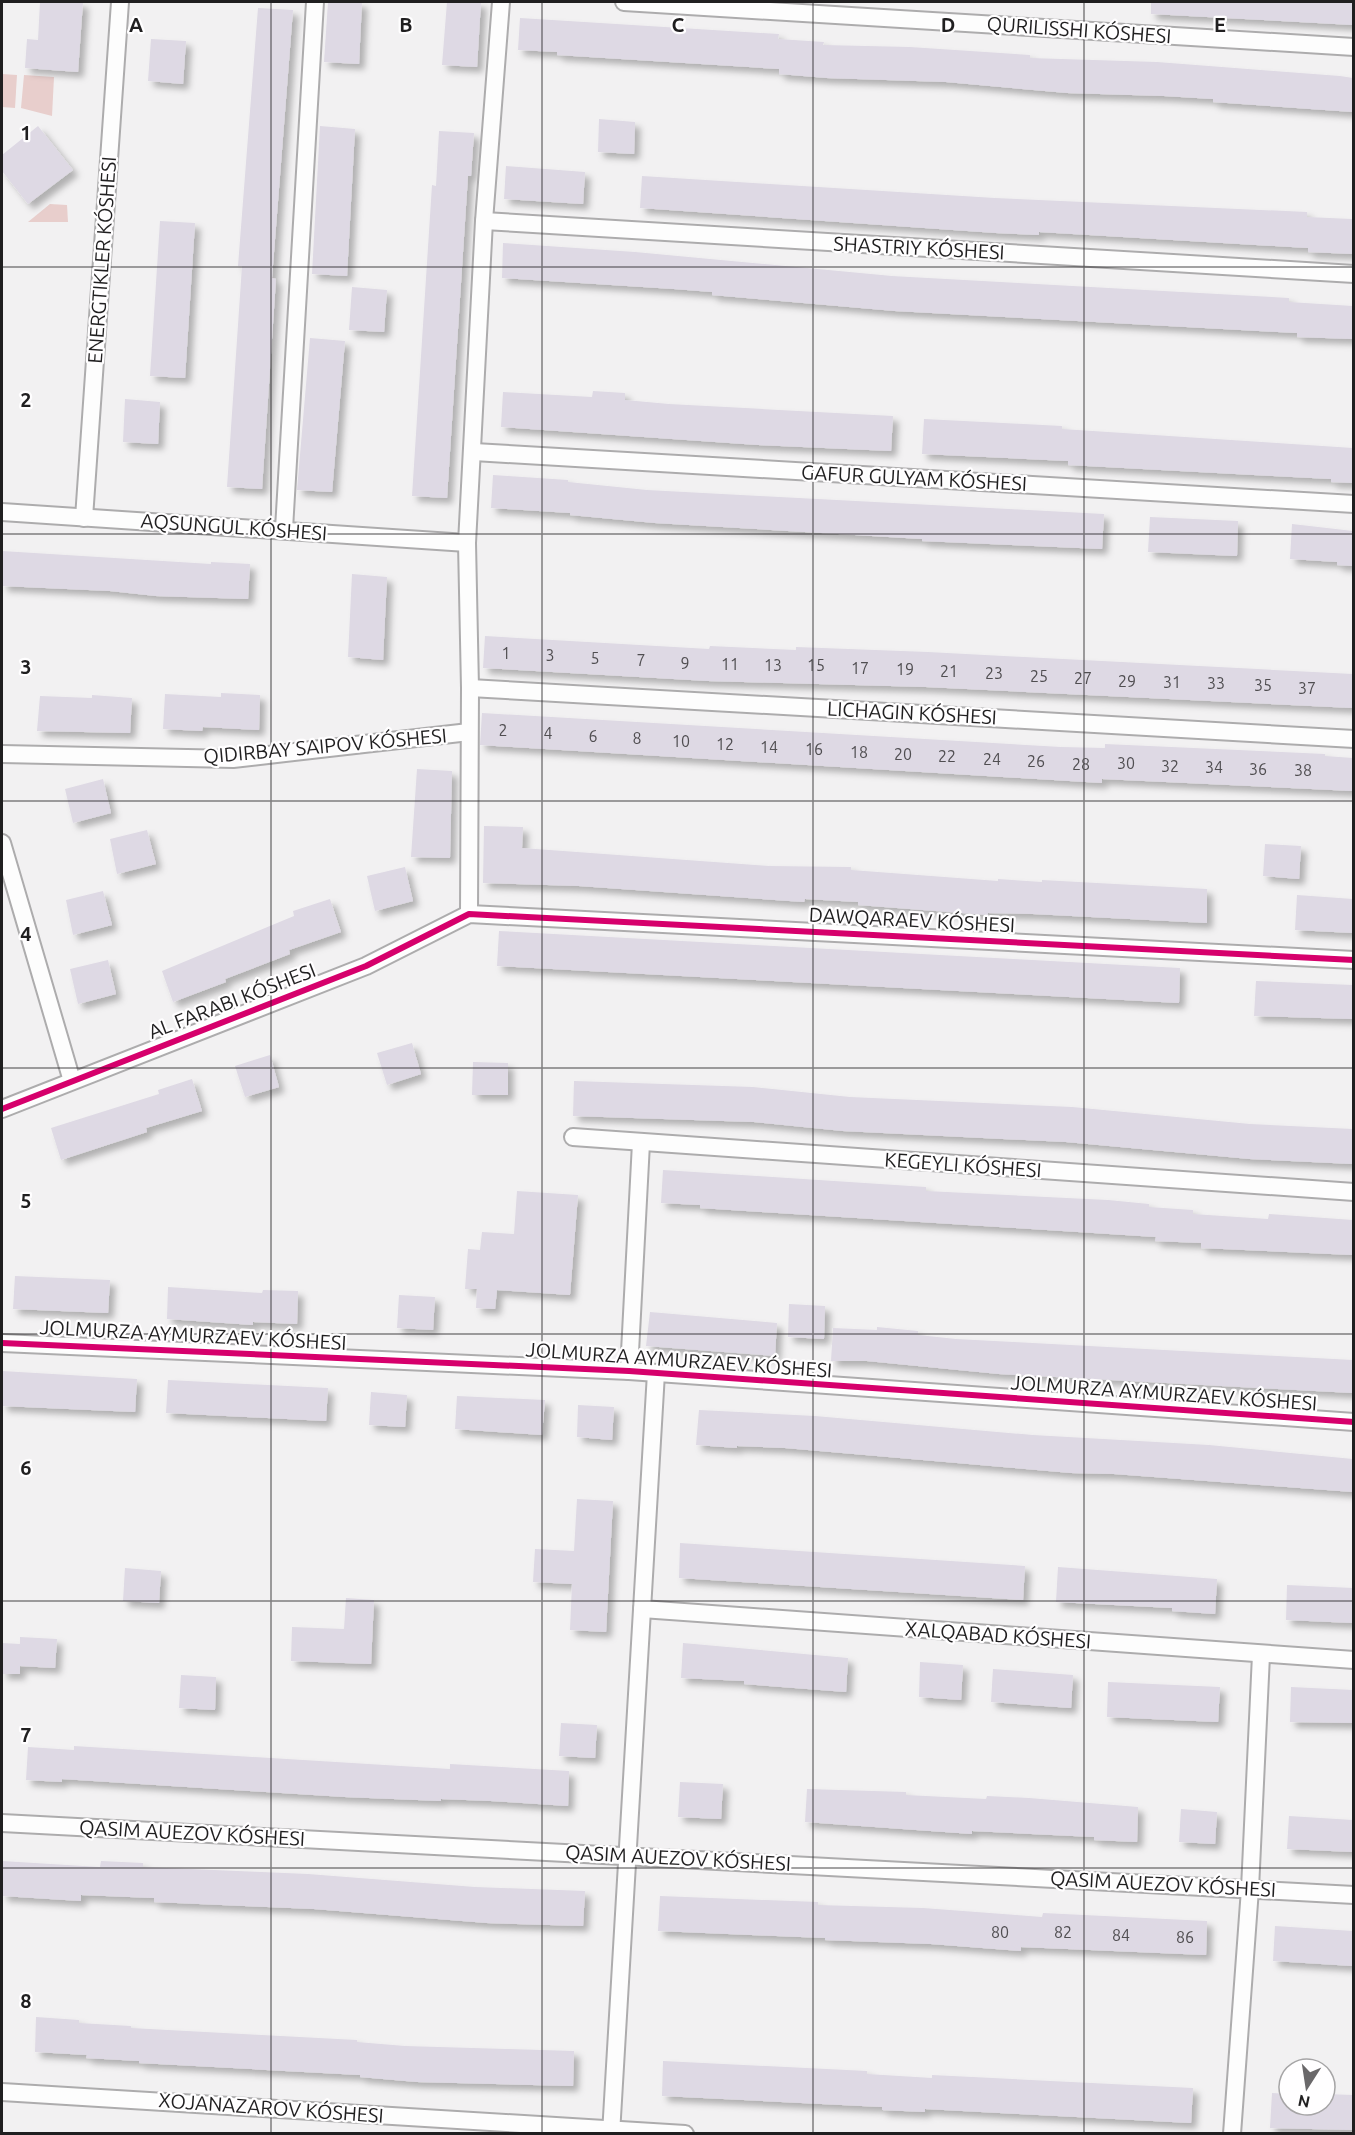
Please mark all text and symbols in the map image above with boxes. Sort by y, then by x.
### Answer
street label: QURILISSHI KÓSHESI [986,12,1172,47]
text: A [129,13,143,36]
text: B [399,13,413,36]
text: C [672,13,685,36]
text: D [941,13,955,36]
text: E [1214,13,1226,36]
text: 1 [20,121,32,144]
street label: ENERGTIKLER KÓSHESI [83,156,120,364]
street label: SHASTRIY KÓSHESI [833,232,1005,263]
text: 2 [20,388,32,411]
street label: GAFUR GULYAM KÓSHESI [801,460,1028,495]
street label: AQSUNGUL KÓSHESI [140,509,328,544]
house number: 1 [501,644,511,662]
house number: 3 [545,646,555,664]
house number: 5 [590,649,600,667]
house number: 7 [636,651,646,669]
house number: 9 [680,654,690,672]
text: 3 [20,655,32,678]
house number: 11 [721,655,739,673]
house number: 13 [764,656,782,674]
house number: 15 [807,656,825,674]
house number: 17 [851,659,869,677]
house number: 19 [896,660,914,678]
house number: 21 [940,662,958,680]
house number: 23 [985,664,1003,682]
house number: 25 [1030,667,1048,685]
house number: 27 [1074,669,1092,687]
house number: 29 [1118,672,1136,690]
house number: 31 [1163,673,1181,691]
house number: 33 [1207,674,1225,692]
house number: 35 [1254,676,1272,694]
house number: 37 [1298,679,1316,697]
street label: LICHAGIN KÓSHESI [827,697,997,728]
house number: 2 [498,721,508,739]
street label: QIDIRBAY SAIPOV KÓSHESI [202,723,448,768]
house number: 4 [543,724,553,742]
house number: 6 [588,727,598,745]
house number: 8 [632,729,642,747]
house number: 10 [672,732,690,750]
house number: 12 [716,735,734,753]
house number: 14 [760,738,778,756]
house number: 16 [805,740,823,758]
house number: 18 [850,743,868,761]
house number: 20 [894,745,912,763]
house number: 22 [938,747,956,765]
house number: 24 [983,750,1001,768]
house number: 26 [1027,752,1045,770]
house number: 30 [1117,754,1135,772]
house number: 28 [1072,755,1090,773]
house number: 32 [1161,757,1179,775]
house number: 34 [1205,758,1223,776]
house number: 36 [1249,760,1267,778]
house number: 38 [1294,761,1312,779]
street label: DAWQARAEV KÓSHESI [808,903,1016,936]
text: 4 [20,922,32,945]
street label: AL FARABI KÓSHESI [145,958,319,1043]
street label: KEGEYLI KÓSHESI [884,1148,1042,1181]
text: 5 [20,1189,32,1212]
street label: JOLMURZA AYMURZAEV KÓSHESI [39,1315,347,1354]
street label: JOLMURZA AYMURZAEV KÓSHESI [525,1337,833,1382]
street label: JOLMURZA AYMURZAEV KÓSHESI [1010,1370,1318,1415]
text: 6 [20,1456,32,1479]
street label: XALQABAD KÓSHESI [904,1617,1092,1652]
text: 7 [20,1723,32,1746]
street label: QASIM AUEZOV KÓSHESI [79,1815,305,1850]
street label: QASIM AUEZOV KÓSHESI [565,1840,791,1875]
street label: QASIM AUEZOV KÓSHESI [1050,1866,1276,1901]
house number: 80 [991,1923,1009,1941]
house number: 82 [1054,1923,1072,1941]
house number: 84 [1112,1926,1130,1944]
house number: 86 [1176,1928,1194,1946]
text: 8 [20,1989,32,2012]
north arrow [1277,2057,1337,2117]
street label: XOJANAZAROV KÓSHESI [158,2088,384,2127]
text: N [1296,2092,1312,2112]

